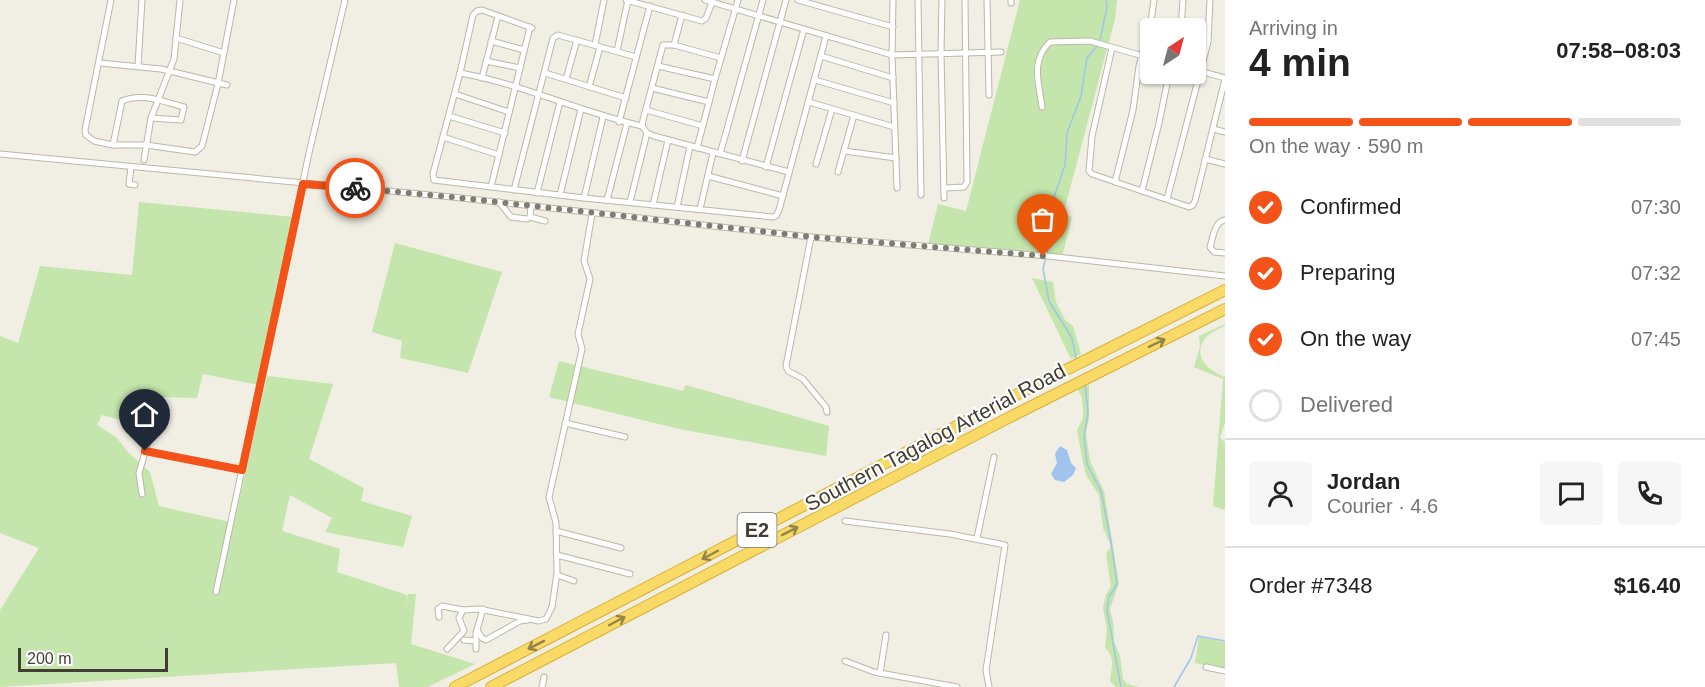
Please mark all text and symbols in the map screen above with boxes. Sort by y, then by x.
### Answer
text: Arriving in [1249,17,1338,39]
north arrow [1140,18,1206,84]
map controls [1140,18,1206,84]
text: 07:58–08:03 [1556,38,1681,63]
text: 4 min [1249,41,1351,84]
text: On the way · 590 m [1249,135,1424,157]
courier [325,158,385,218]
icon: bike [339,172,372,205]
icon: check [1249,191,1282,224]
pin [1017,194,1068,256]
text: Confirmed [1300,194,1401,219]
text: 07:30 [1631,196,1681,218]
icon: bag [1026,203,1059,236]
icon: check [1249,257,1282,290]
text: Preparing [1300,260,1395,285]
text: 07:32 [1631,262,1681,284]
icon: check [1249,323,1282,356]
text: On the way [1300,326,1411,351]
text: 07:45 [1631,328,1681,350]
one-way arrow [1148,337,1165,349]
street label: Southern Tagalog Arterial Road [801,358,1069,516]
pin [119,389,170,451]
text: Delivered [1300,392,1393,417]
icon: home [128,398,161,431]
button: person [1249,462,1312,525]
button: chat [1540,462,1603,525]
button: phone [1618,462,1681,525]
text: Jordan [1327,469,1400,494]
text: Courier · 4.6 [1327,495,1438,517]
road number: E2 [738,513,777,547]
one-way arrow [780,525,798,536]
one-way arrow [701,550,719,561]
text: Order #7348 [1249,573,1373,598]
text: $16.40 [1614,573,1681,598]
one-way arrow [607,615,625,626]
one-way arrow [528,640,546,651]
scale bar [18,645,168,672]
text: 200 m [27,650,71,667]

